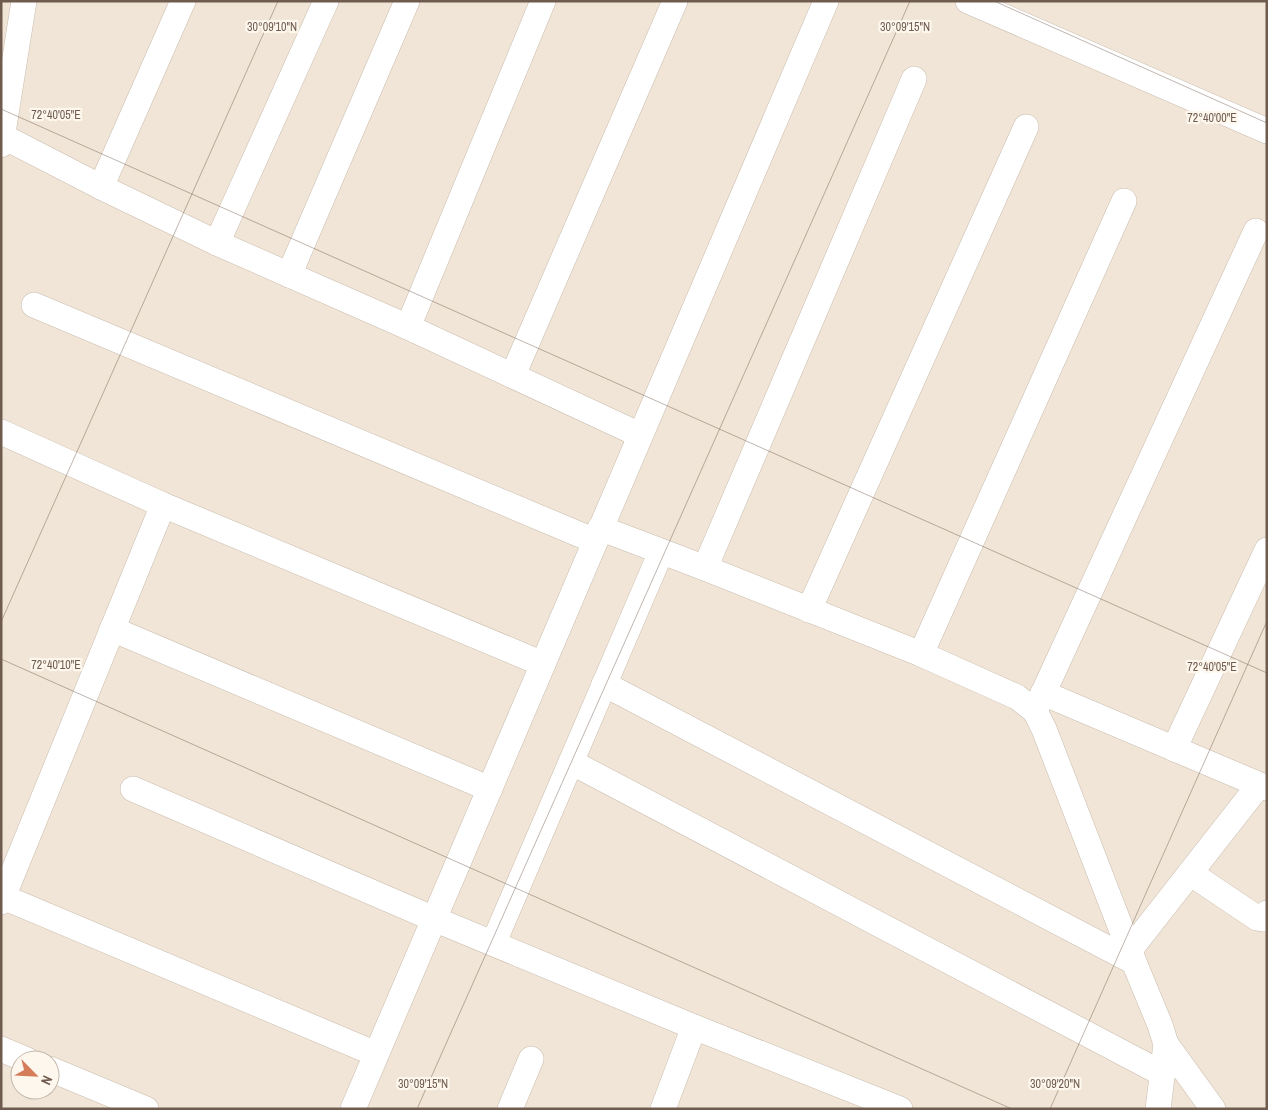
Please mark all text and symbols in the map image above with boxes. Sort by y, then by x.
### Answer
text: 30°09'10"N [247,19,297,35]
text: 30°09'15"N [880,19,930,35]
text: 72°40'05"E [31,107,81,123]
text: 72°40'00"E [1187,110,1237,126]
text: 72°40'10"E [31,657,81,673]
text: 72°40'05"E [1187,659,1237,675]
north arrow [10,1050,60,1100]
text: N [37,1073,57,1088]
text: 30°09'15"N [398,1076,448,1092]
text: 30°09'20"N [1030,1076,1080,1092]

